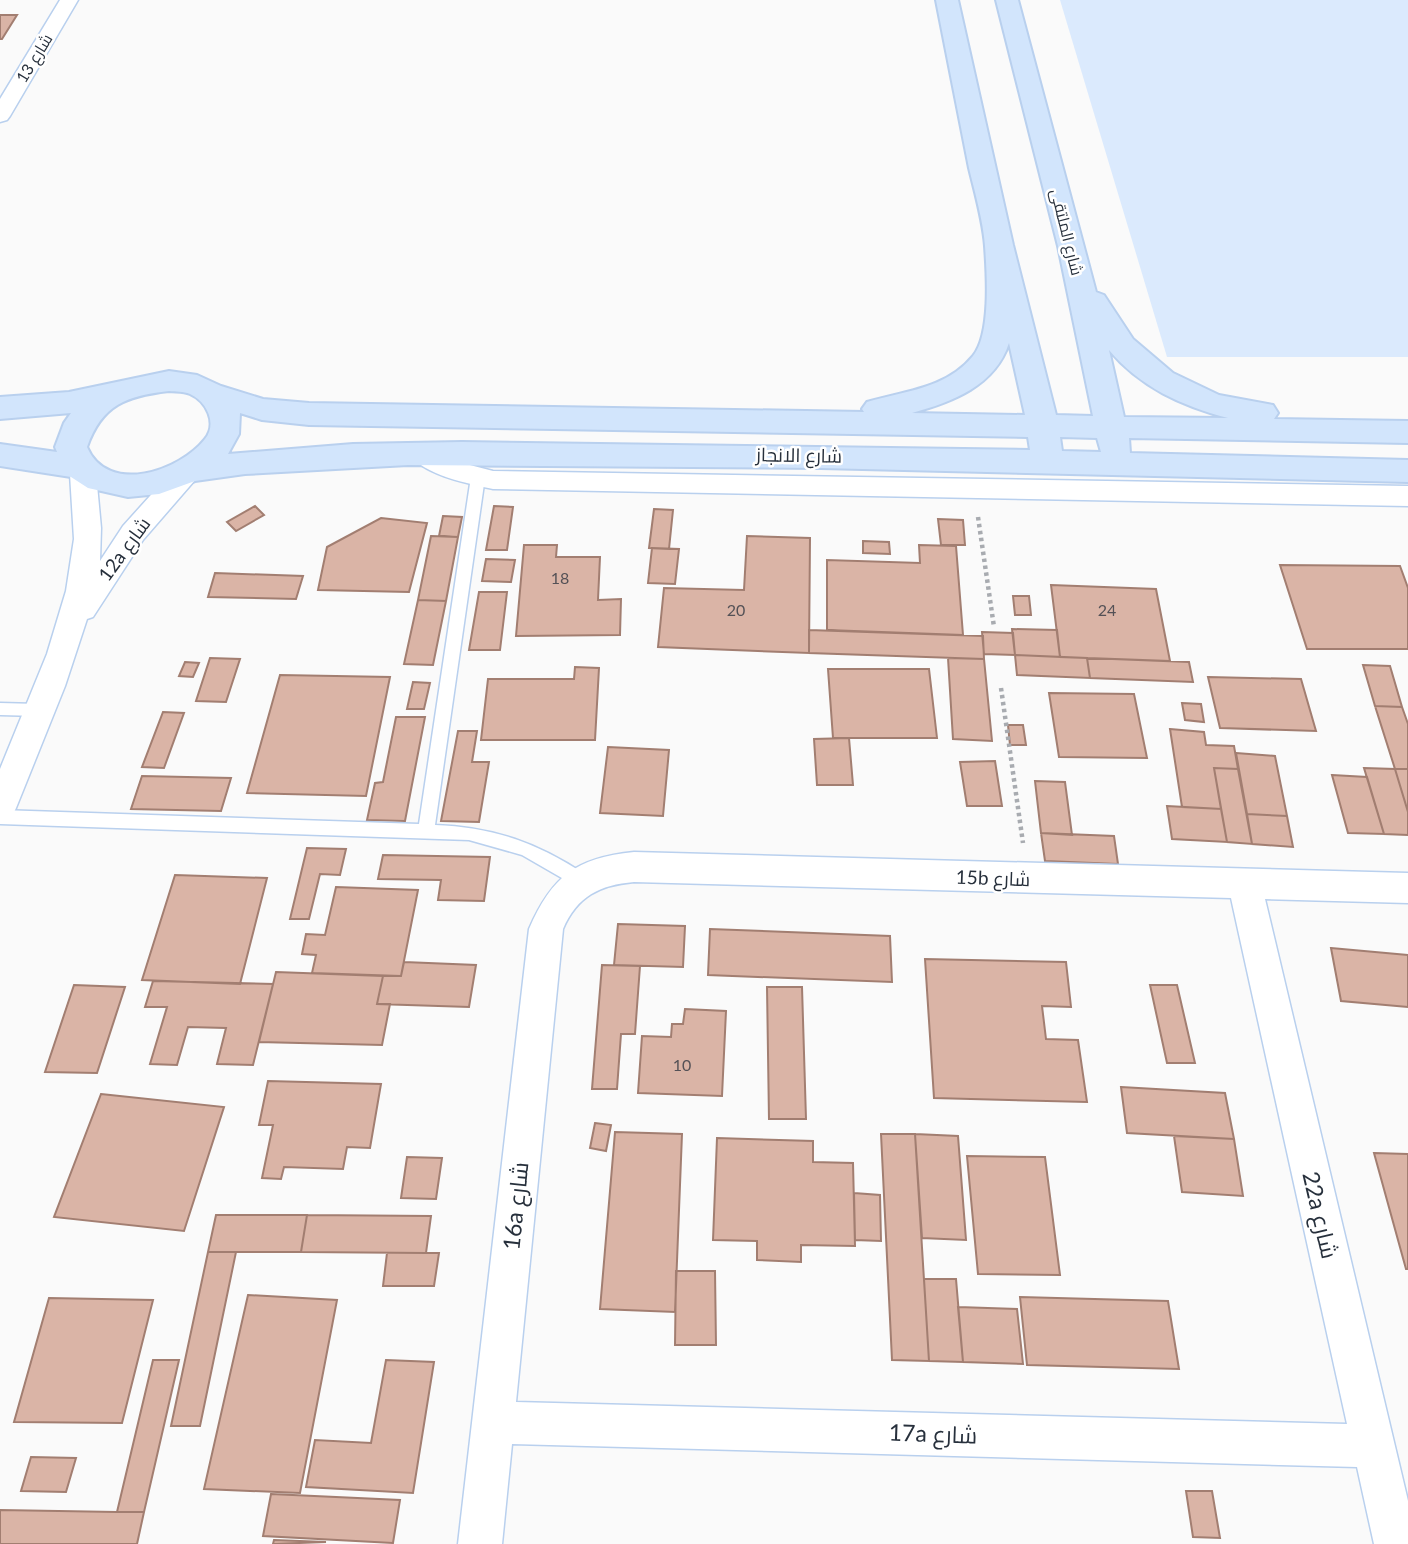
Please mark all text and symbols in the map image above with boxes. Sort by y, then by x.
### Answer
street label: شارع 13 [12,30,58,87]
street label: شارع الملتقى [1045,187,1087,278]
street label: شارع الانجاز [755,442,842,470]
street label: 12a شارع [93,512,157,587]
house number: 18 [551,568,569,587]
house number: 20 [727,600,745,619]
house number: 24 [1098,600,1116,619]
street label: 15b شارع [955,865,1031,893]
house number: 10 [673,1055,691,1074]
street label: 16a شارع [496,1160,537,1252]
street label: 22a شارع [1294,1168,1345,1262]
street label: 17a شارع [888,1417,978,1452]

